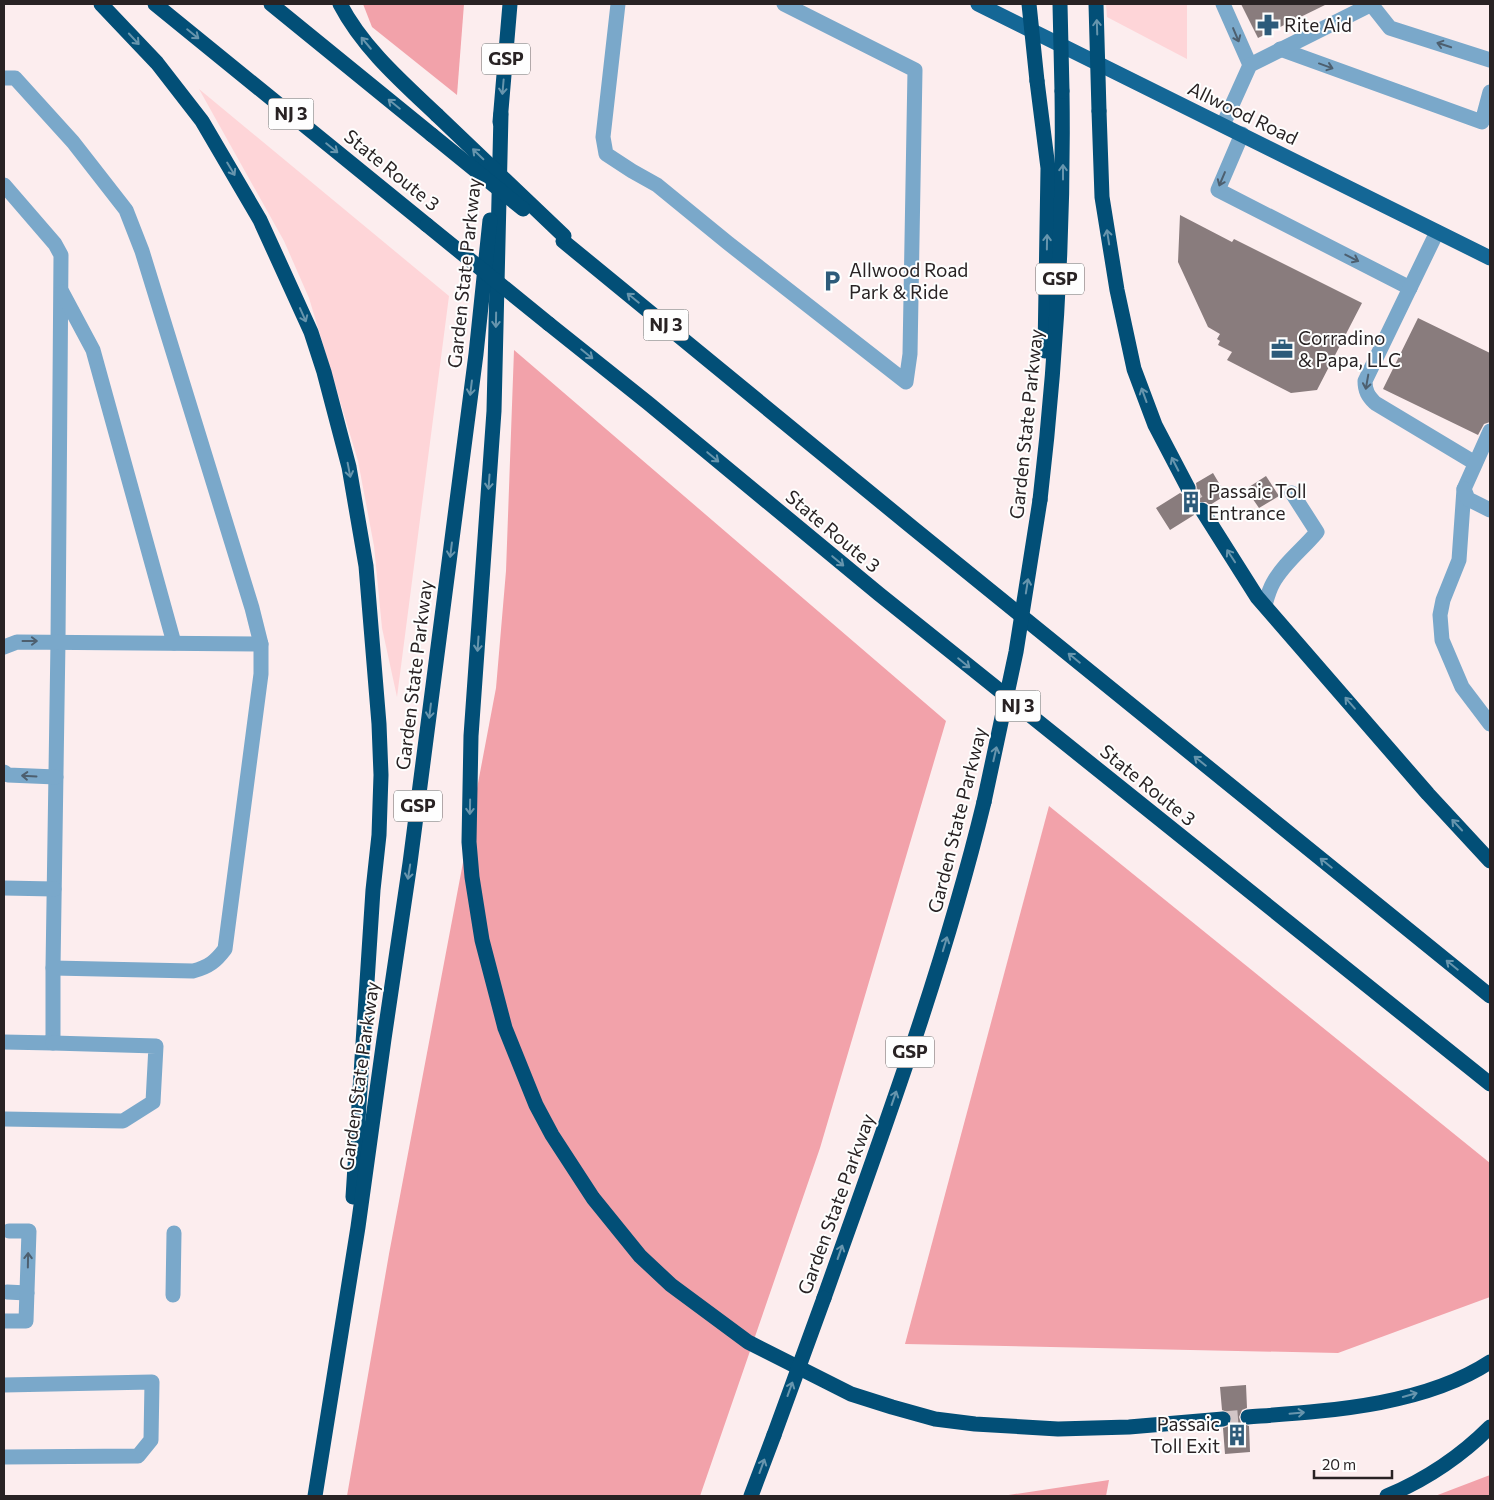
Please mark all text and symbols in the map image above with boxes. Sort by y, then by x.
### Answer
pharmacy icon: Rite Aid [1255,12,1281,38]
place label: Rite Aid [1284,13,1352,36]
one-way arrow [1092,19,1101,35]
one-way arrow [1233,27,1242,42]
one-way arrow [186,29,199,40]
one-way arrow [128,33,140,45]
one-way arrow [360,37,371,50]
one-way arrow [1436,40,1452,50]
road number: GSP [482,44,530,74]
one-way arrow [1318,62,1333,71]
street label: Allwood Road [1185,76,1302,149]
one-way arrow [498,79,508,95]
road number: NJ 3 [268,98,314,130]
one-way arrow [388,99,401,110]
street label: State Route 3 [340,124,445,215]
one-way arrow [326,142,339,153]
one-way arrow [472,148,484,160]
one-way arrow [226,162,236,176]
one-way arrow [1058,165,1068,181]
one-way arrow [1217,171,1227,186]
street label: Garden State Parkway [442,177,485,369]
one-way arrow [1103,229,1113,245]
one-way arrow [1042,234,1052,250]
one-way arrow [1344,254,1359,263]
place label: Allwood Road Park & Ride [849,258,968,303]
road number: GSP [1036,264,1084,294]
parking icon: Allwood Road Park & Ride [819,268,845,294]
one-way arrow [627,293,640,304]
one-way arrow [298,307,308,322]
road number: NJ 3 [644,310,688,340]
one-way arrow [492,312,501,328]
place label: Corradino & Papa, LLC [1298,326,1401,371]
street label: Garden State Parkway [1004,328,1047,520]
office icon: Corradino & Papa, LLC [1269,336,1295,362]
one-way arrow [580,349,593,360]
one-way arrow [1361,374,1371,390]
one-way arrow [466,380,476,396]
one-way arrow [1139,388,1148,403]
one-way arrow [706,451,719,462]
one-way arrow [1170,457,1180,472]
one-way arrow [345,462,354,478]
one-way arrow [485,474,494,490]
place label: Passaic Toll Entrance [1208,479,1307,524]
street label: State Route 3 [781,484,885,577]
building icon: Passaic Toll Entrance [1178,489,1204,515]
one-way arrow [445,541,455,557]
one-way arrow [1225,549,1235,563]
one-way arrow [832,555,845,566]
street label: Garden State Parkway [390,579,437,771]
one-way arrow [1022,579,1032,595]
one-way arrow [22,636,38,646]
one-way arrow [473,636,483,652]
one-way arrow [1067,653,1080,664]
one-way arrow [958,658,971,669]
road number: NJ 3 [996,690,1040,721]
one-way arrow [1344,697,1355,710]
one-way arrow [425,702,435,718]
street label: Garden State Parkway [922,724,991,915]
street label: State Route 3 [1096,739,1201,830]
one-way arrow [991,747,1000,763]
one-way arrow [1194,755,1207,766]
one-way arrow [21,771,37,780]
road number: GSP [394,790,442,821]
one-way arrow [465,798,475,814]
one-way arrow [1451,819,1463,832]
one-way arrow [1320,858,1333,869]
one-way arrow [404,864,414,880]
one-way arrow [941,937,950,952]
one-way arrow [1446,960,1459,971]
street label: Garden State Parkway [334,980,383,1172]
road number: GSP [886,1036,934,1068]
one-way arrow [890,1091,899,1107]
street label: Garden State Parkway [792,1110,879,1297]
one-way arrow [836,1244,845,1260]
one-way arrow [23,1252,33,1268]
one-way arrow [786,1382,795,1398]
one-way arrow [1402,1390,1418,1400]
one-way arrow [1288,1409,1304,1418]
place label: Passaic Toll Exit [1151,1412,1220,1457]
building icon: Passaic Toll Exit [1224,1422,1250,1448]
scale bar [1314,1448,1392,1480]
text: 20 m [1322,1455,1356,1473]
one-way arrow [758,1458,767,1474]

